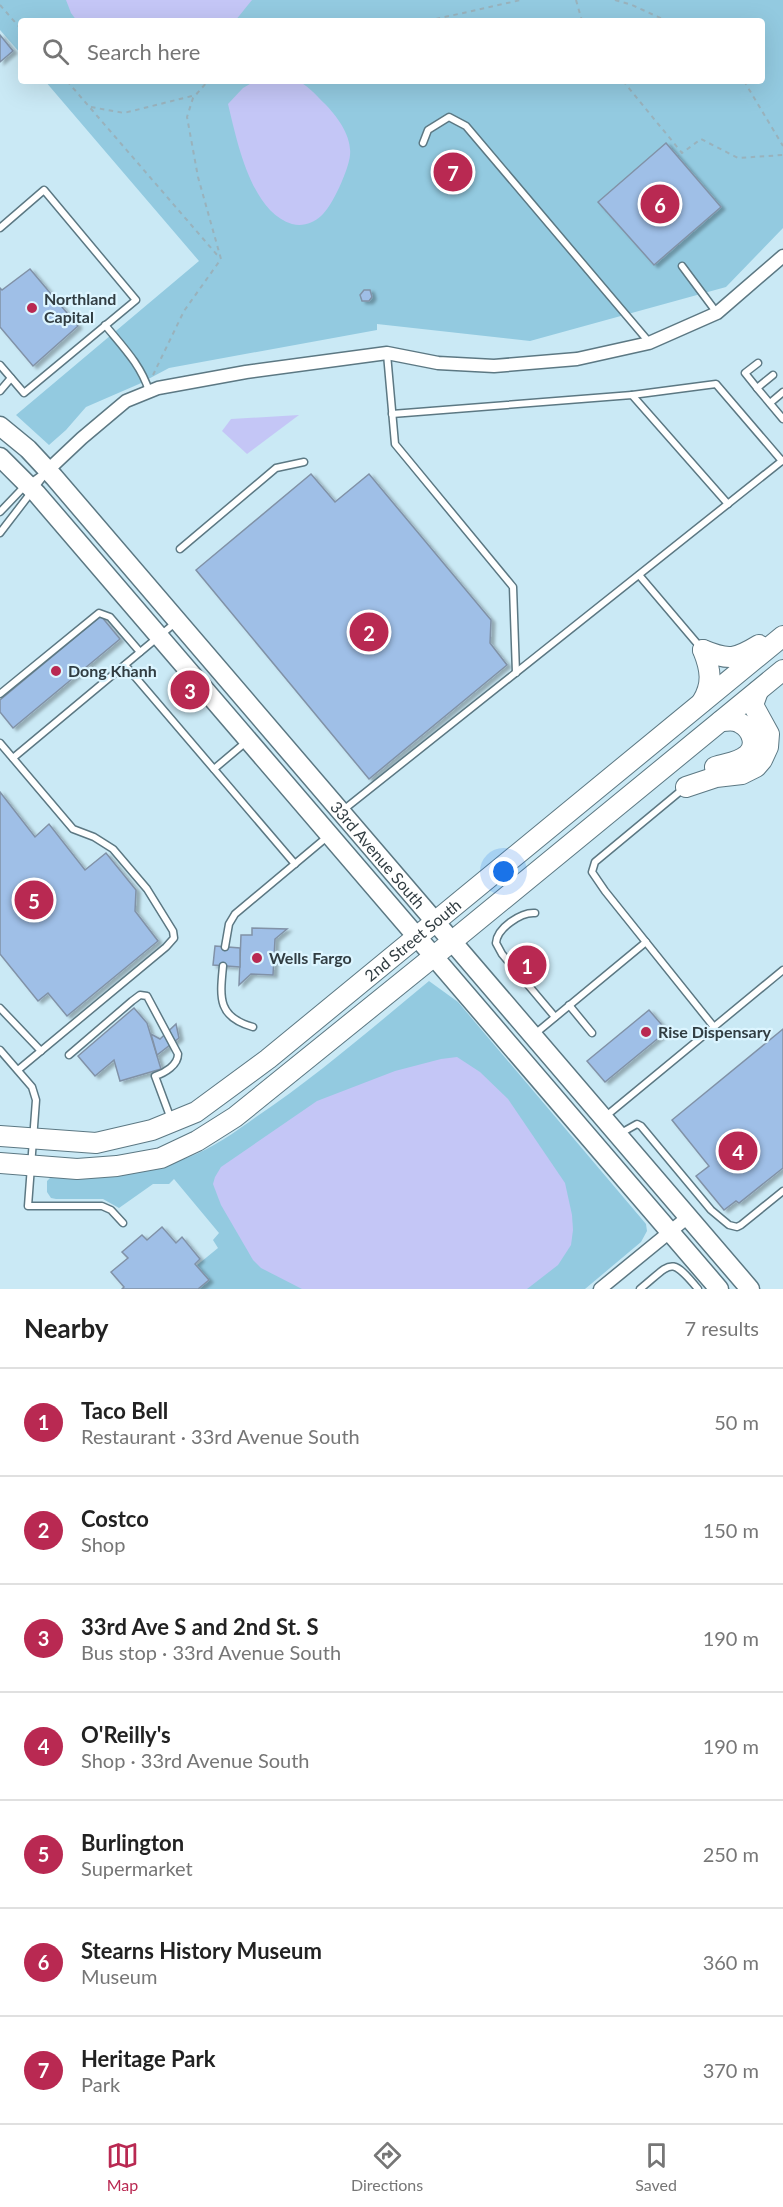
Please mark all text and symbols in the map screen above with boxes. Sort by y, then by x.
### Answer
search box [18,18,765,84]
icon: search [39,35,72,68]
text: Search here [87,38,200,65]
pin: 7 [434,150,472,195]
pin: 6 [640,182,680,226]
place label: Northland Capital [44,289,116,326]
marker: Northland Capital [25,301,39,315]
pin: 2 [350,610,388,654]
place label: Dong Khanh [68,661,157,680]
marker: Dong Khanh [49,664,63,678]
pin: 3 [170,668,210,712]
street label: 33rd Avenue South [327,797,429,912]
your location [489,857,518,886]
pin: 5 [15,878,54,922]
street label: 2nd Street South [360,895,464,985]
pin: 1 [508,942,546,988]
place label: Wells Fargo [269,948,352,967]
marker: Wells Fargo [250,951,264,965]
place label: Rise Dispensary [658,1022,772,1041]
marker: Rise Dispensary [639,1025,653,1039]
pin: 4 [718,1128,758,1174]
text: Nearby [24,1312,109,1344]
text: 7 results [684,1316,759,1340]
text: Taco Bell [81,1397,168,1424]
text: 1 [38,1410,49,1434]
text: 50 m [714,1410,759,1434]
text: Restaurant · 33rd Avenue South [81,1424,360,1448]
text: Costco [81,1505,149,1532]
text: 2 [38,1518,49,1542]
text: 150 m [703,1518,759,1542]
text: Shop [81,1532,125,1556]
text: 33rd Ave S and 2nd St. S [81,1613,318,1640]
text: 3 [38,1626,49,1650]
text: 190 m [703,1626,759,1650]
text: Bus stop · 33rd Avenue South [81,1640,341,1664]
text: O'Reilly's [81,1721,171,1748]
text: 4 [38,1734,49,1758]
text: 190 m [703,1734,759,1758]
text: Shop · 33rd Avenue South [81,1748,310,1772]
text: Burlington [81,1829,184,1856]
text: 5 [38,1842,49,1866]
text: 250 m [703,1842,759,1866]
text: Supermarket [81,1856,193,1880]
text: Stearns History Museum [81,1937,322,1964]
text: 6 [38,1950,49,1974]
text: 360 m [703,1950,759,1974]
text: Museum [81,1964,157,1988]
text: Heritage Park [81,2045,215,2072]
text: 7 [38,2058,49,2082]
text: 370 m [703,2058,759,2082]
text: Park [81,2072,120,2096]
tab: Map [106,2139,139,2194]
tab: Directions [351,2139,423,2194]
tab: Saved [635,2139,677,2194]

